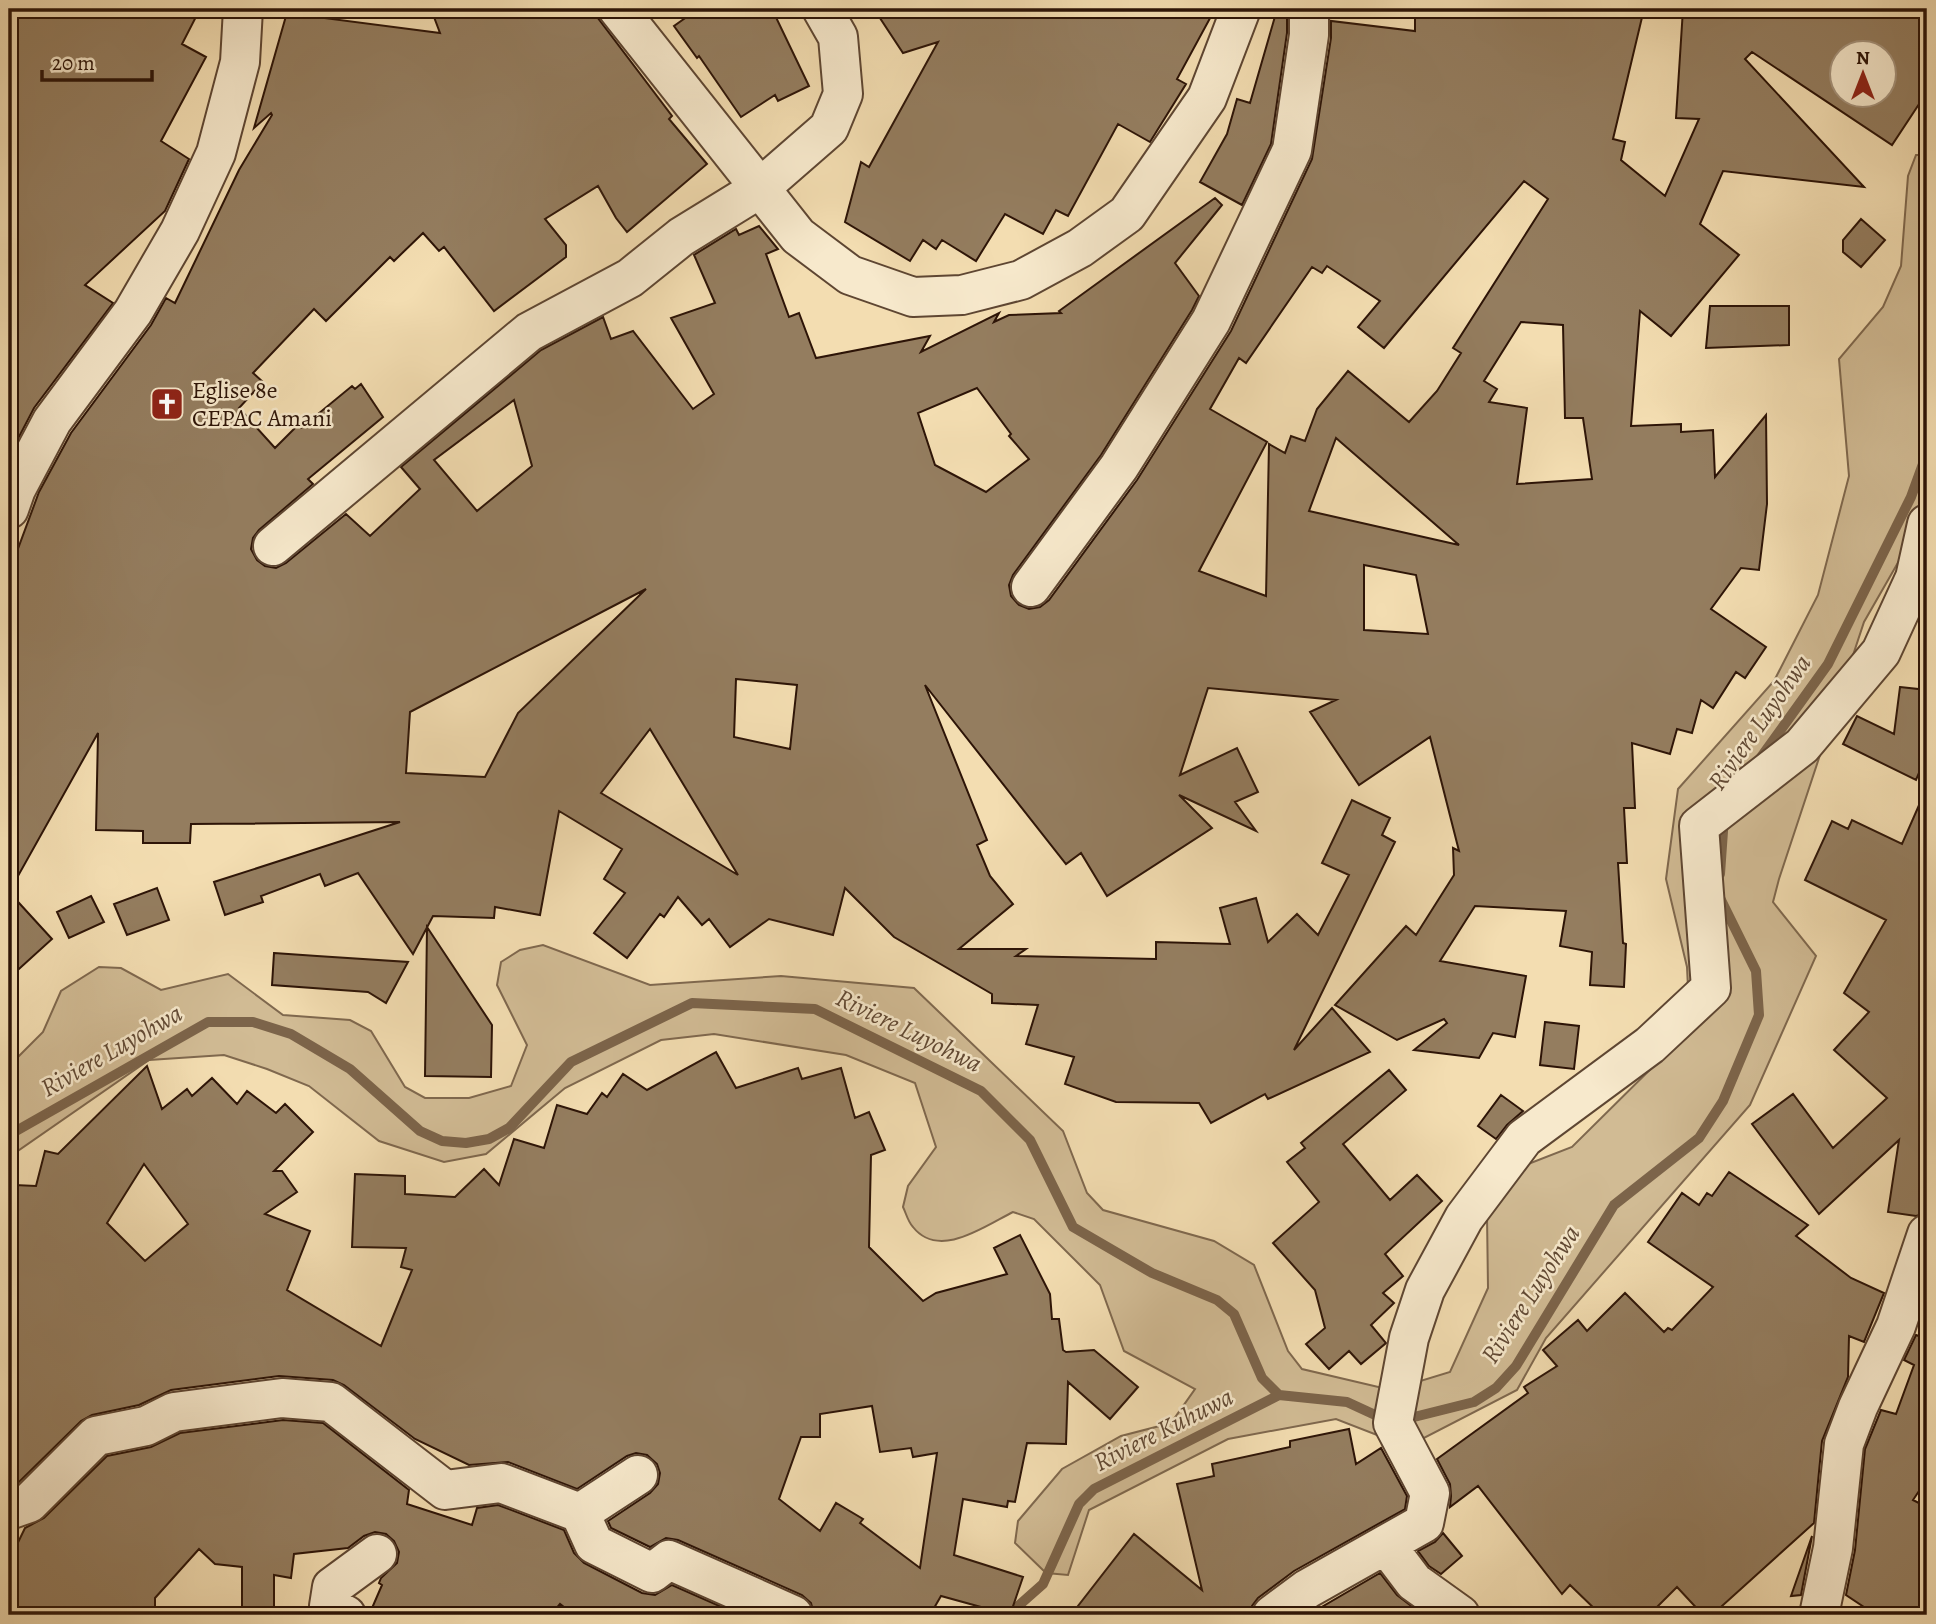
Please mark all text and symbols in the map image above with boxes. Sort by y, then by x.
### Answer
scale bar [42,38,152,82]
north arrow [1828,38,1898,108]
text: N [1856,45,1870,71]
text: 20 m [52,49,95,77]
place label: Eglise 8e CEPAC Amani [192,374,332,434]
church icon: Eglise 8e CEPAC Amani [148,385,186,423]
water label: Riviere Luyohwa [1700,647,1819,797]
water label: Riviere Luyohwa [830,980,988,1081]
water label: Riviere Luyohwa [34,996,189,1105]
water label: Riviere Luyohwa [1473,1218,1588,1370]
water label: Riviere Kuhuwa [1087,1379,1239,1480]

